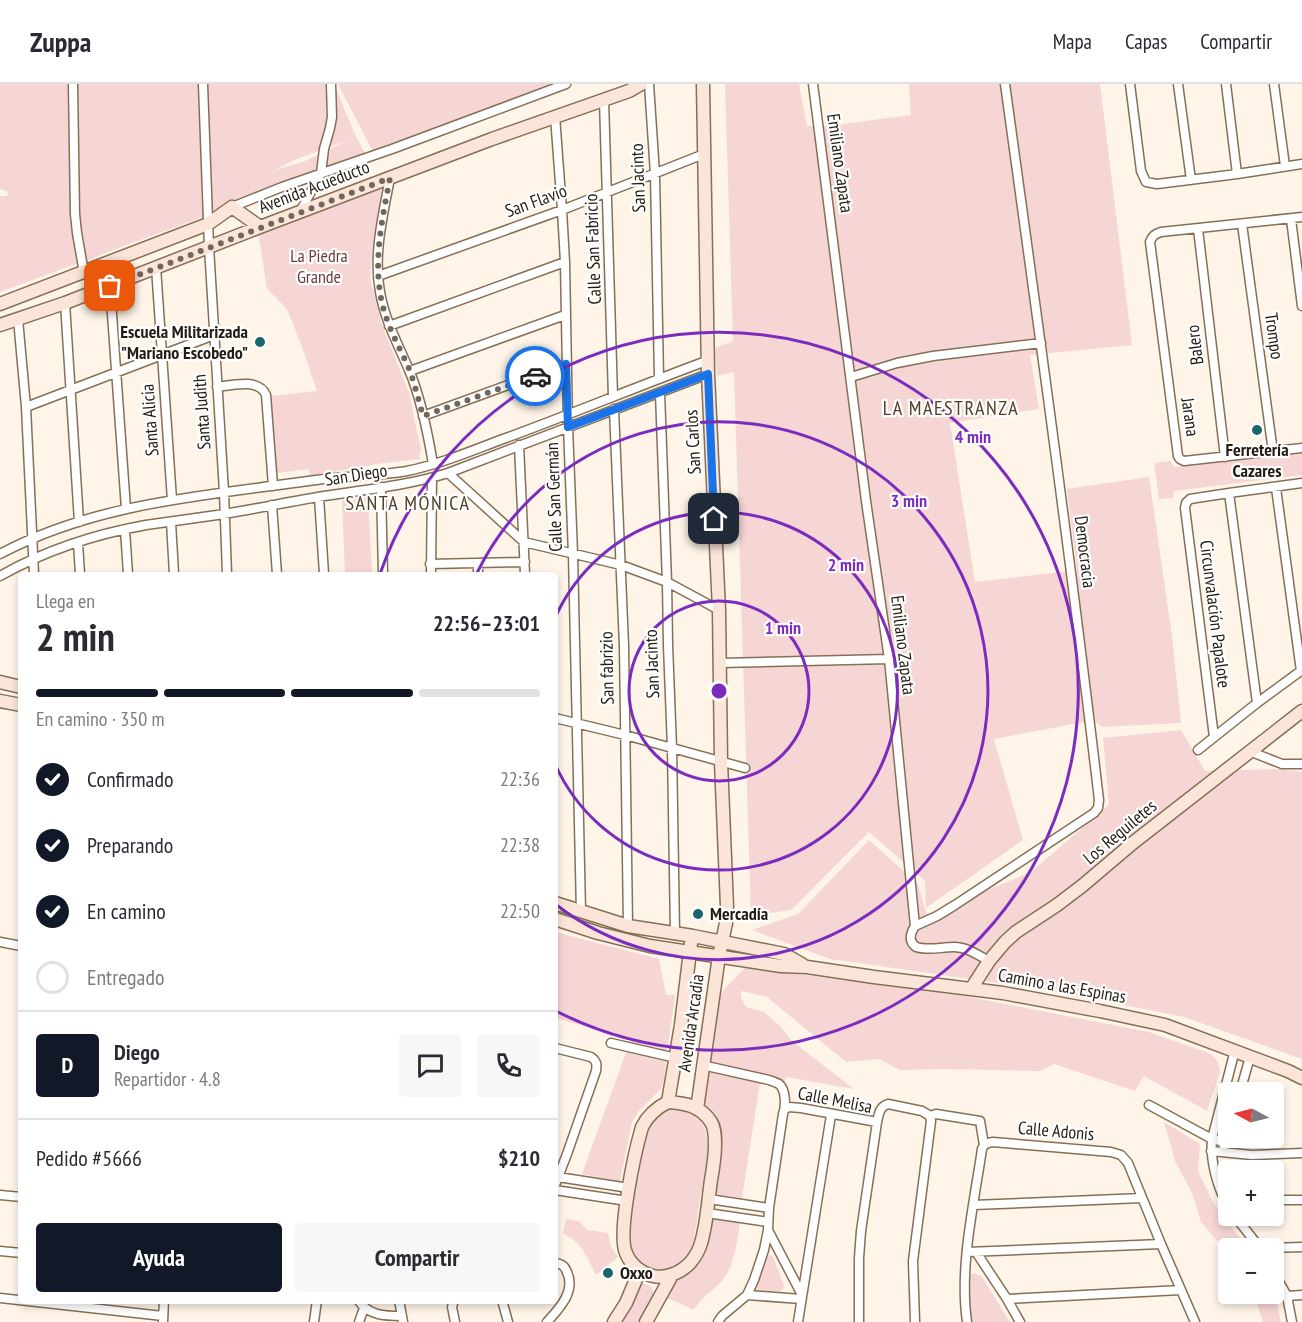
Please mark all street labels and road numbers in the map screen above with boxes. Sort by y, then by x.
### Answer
street label: Emiliano Zapata [822,112,859,214]
street label: San Jacinto [625,143,650,213]
street label: Avenida Acueducto [255,155,373,218]
street label: San Flavio [502,179,570,222]
street label: Calle San Fabricio [579,193,606,305]
street label: Trompo [1260,311,1289,361]
street label: Balero [1181,324,1208,366]
street label: Santa Judith [187,374,216,450]
street label: Santa Alicia [136,383,163,457]
street label: Jarana [1176,395,1205,438]
street label: San Carlos [679,409,706,475]
street label: Calle San Germán [540,442,567,552]
street label: San Diego [323,458,389,491]
street label: Democracia [1070,515,1101,589]
street label: Circunvalación Papalote [1195,539,1236,689]
street label: Emiliano Zapata [886,594,921,696]
street label: San Jacinto [639,629,664,699]
street label: San fabrizio [594,631,619,705]
street label: Los Reguiletes [1078,794,1161,869]
street label: Camino a las Espinas [996,963,1128,1008]
street label: Avenida Arcadia [672,973,709,1073]
street label: Calle Melisa [796,1081,874,1118]
street label: Calle Adonis [1017,1116,1095,1145]

